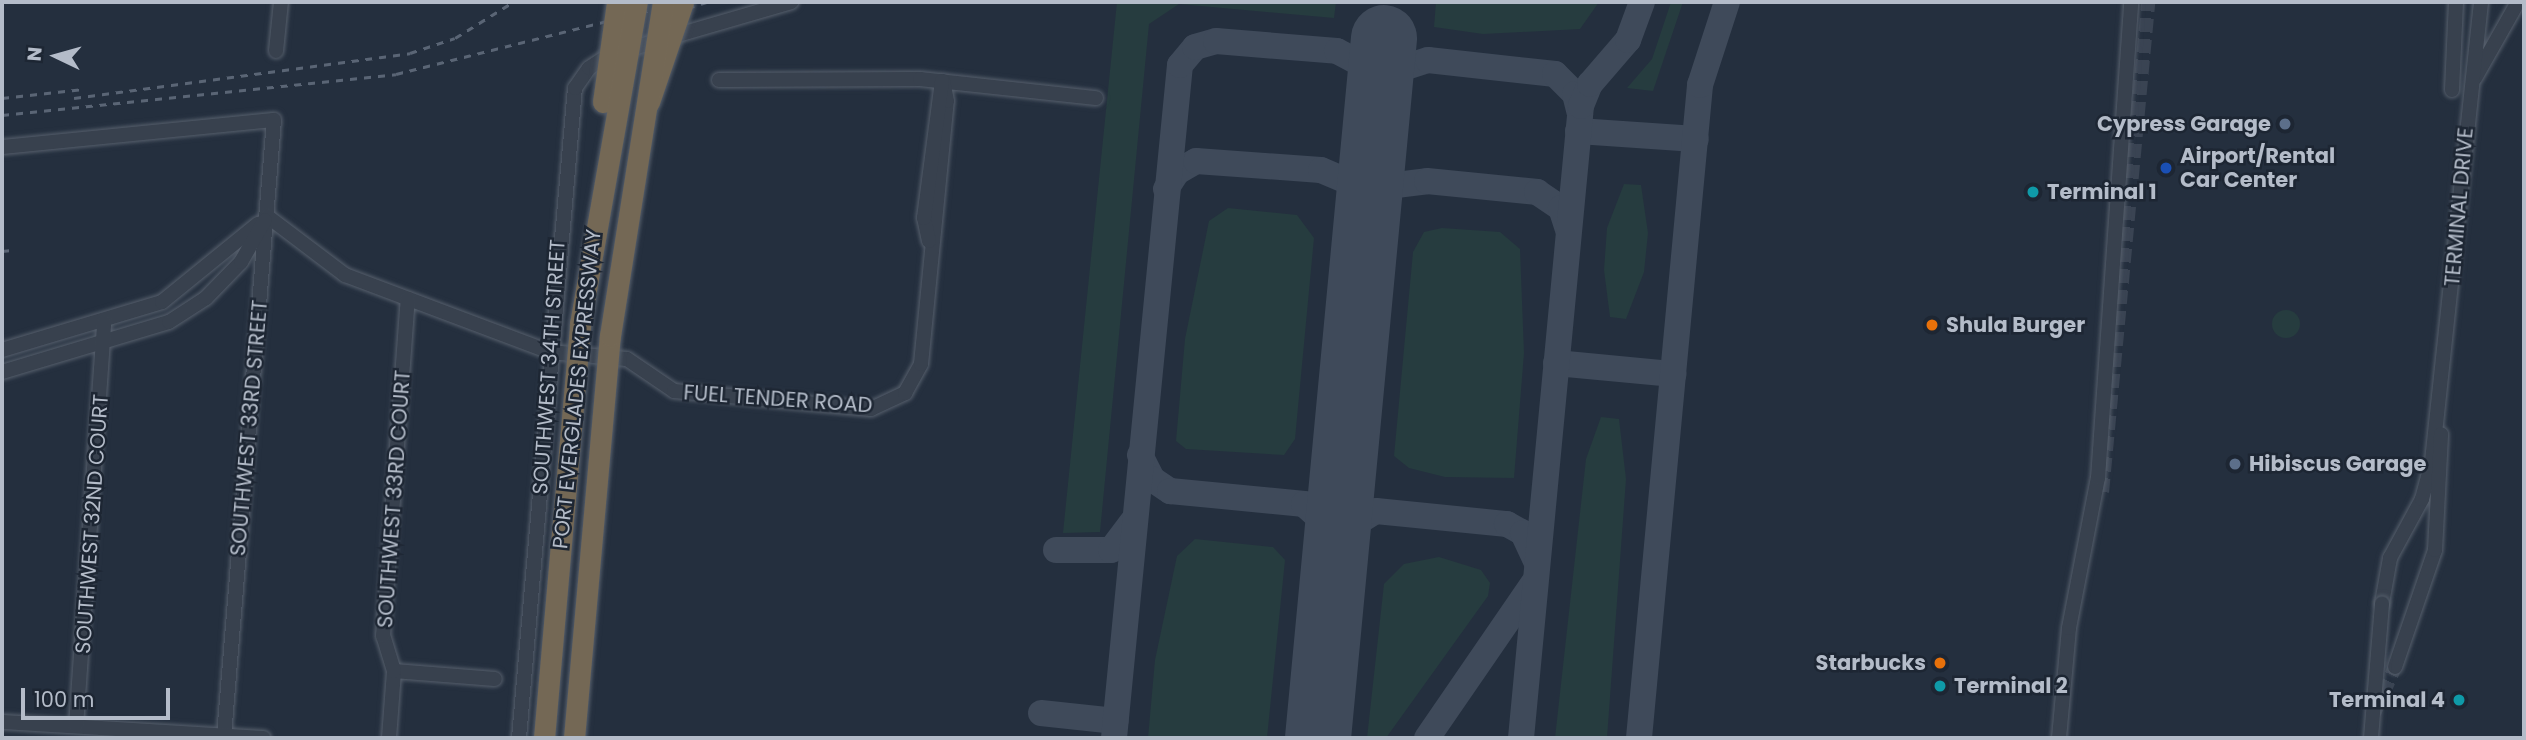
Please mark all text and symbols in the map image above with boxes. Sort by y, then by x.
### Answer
north arrow [21,21,91,91]
text: N [21,46,49,62]
place label: Cypress Garage [2097,111,2271,137]
marker: Cypress Garage [2277,116,2293,132]
street label: TERMINAL DRIVE [2439,126,2479,288]
place label: Airport/Rental Car Center [2180,143,2335,193]
marker: Airport/Rental Car Center [2158,160,2174,176]
place label: Terminal 1 [2047,179,2157,205]
marker: Terminal 1 [2025,184,2041,200]
street label: PORT EVERGLADES EXPRESSWAY [548,228,606,550]
street label: SOUTHWEST 34TH STREET [528,238,570,496]
street label: SOUTHWEST 33RD STREET [225,299,273,557]
place label: Shula Burger [1946,312,2085,338]
marker: Shula Burger [1924,317,1940,333]
street label: SOUTHWEST 33RD COURT [372,369,416,629]
street label: FUEL TENDER ROAD [683,380,873,418]
street label: SOUTHWEST 32ND COURT [70,393,114,655]
place label: Hibiscus Garage [2249,451,2426,477]
marker: Hibiscus Garage [2227,456,2243,472]
place label: Starbucks [1815,650,1926,676]
marker: Starbucks [1932,655,1948,671]
place label: Terminal 2 [1954,673,2068,699]
scale bar [24,674,173,718]
marker: Terminal 2 [1932,678,1948,694]
text: 100 m [34,685,94,714]
place label: Terminal 4 [2329,687,2445,713]
marker: Terminal 4 [2451,692,2467,708]

